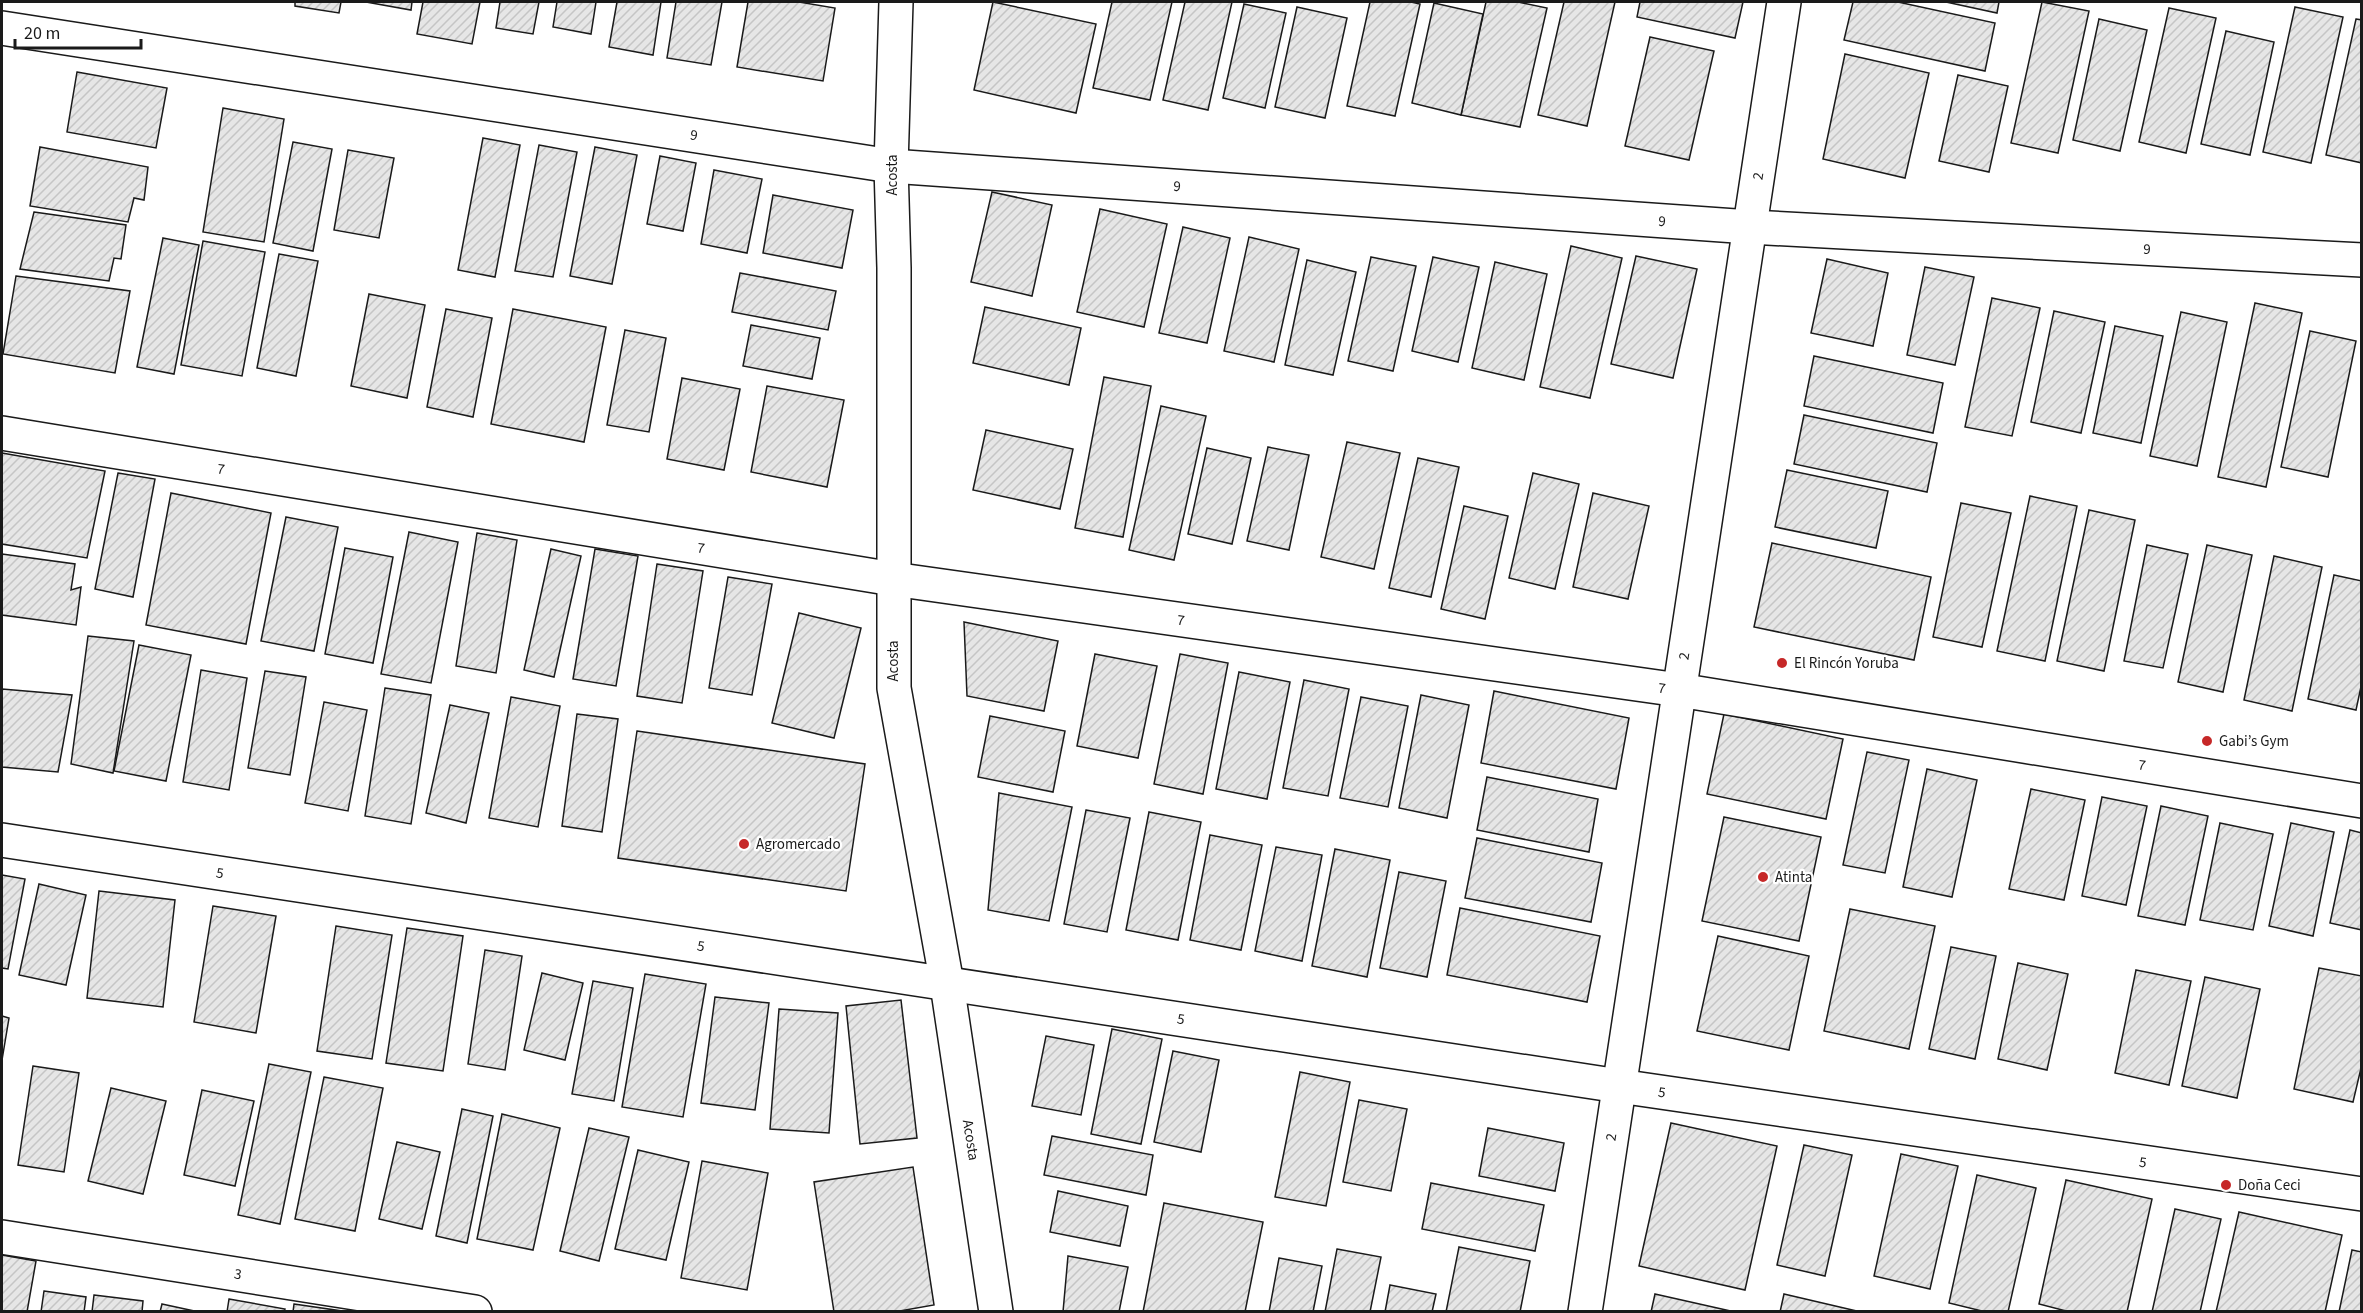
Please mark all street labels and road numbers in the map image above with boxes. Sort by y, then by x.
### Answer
street label: 9 [689,125,699,146]
street label: Acosta [882,154,903,196]
street label: 2 [1748,171,1769,181]
street label: 9 [1173,176,1181,197]
street label: 9 [1658,211,1666,232]
street label: 9 [2143,239,2151,260]
street label: 7 [216,459,226,480]
street label: 7 [696,538,706,559]
street label: 7 [1176,610,1186,631]
street label: Acosta [883,640,904,682]
street label: 2 [1674,651,1695,661]
street label: 7 [1657,678,1667,699]
street label: 7 [2137,755,2147,776]
street label: 5 [215,863,225,884]
street label: 5 [696,936,706,957]
street label: 5 [1176,1009,1186,1030]
street label: 5 [1657,1082,1667,1103]
street label: Acosta [957,1118,984,1162]
street label: 2 [1601,1132,1622,1142]
street label: 5 [2138,1152,2148,1173]
street label: 3 [233,1264,243,1285]

